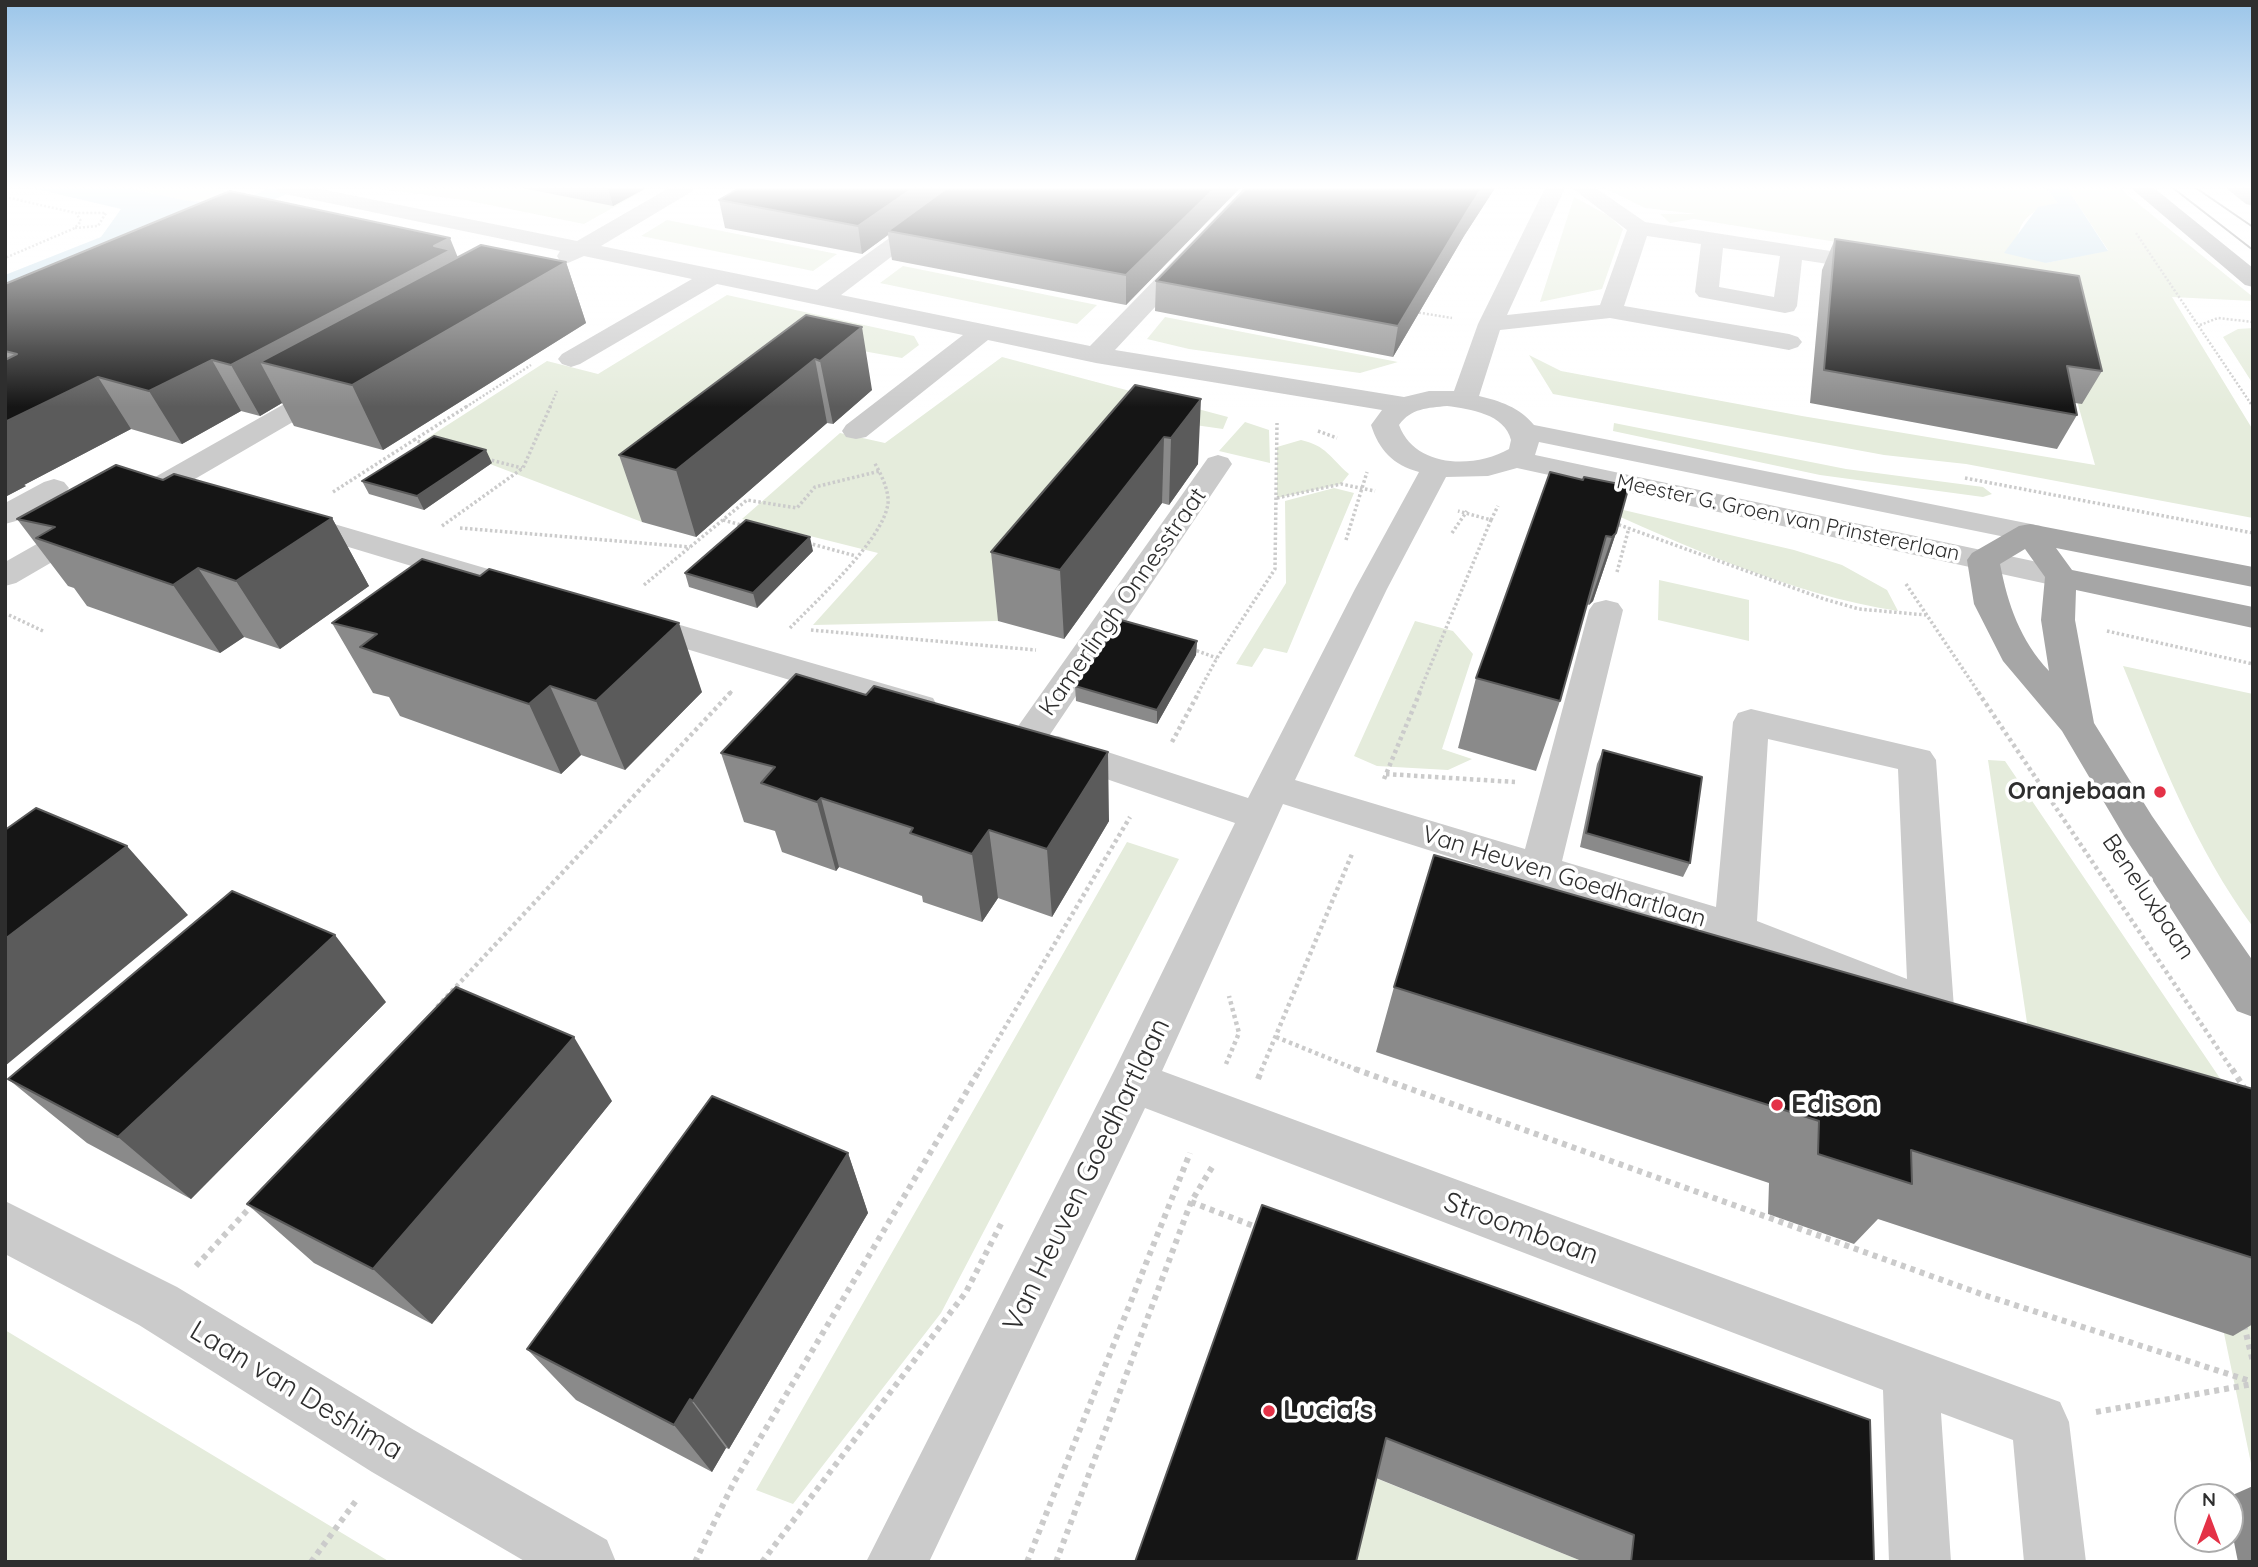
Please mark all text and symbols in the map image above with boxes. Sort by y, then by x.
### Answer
street label: Meester G. Groen van Prinstererlaan [1614,469,1962,567]
street label: Kamerlingh Onnesstraat [1033,482,1213,722]
place label: Oranjebaan [2008,778,2146,806]
marker: Oranjebaan [2152,784,2168,800]
street label: Van Heuven Goedhartlaan [1419,820,1709,934]
street label: Beneluxbaan [2096,829,2200,965]
street label: Van Heuven Goedhartlaan [996,1013,1178,1337]
place label: Edison [1791,1088,1879,1122]
marker: Edison [1769,1097,1785,1113]
street label: Stroombaan [1439,1185,1603,1273]
street label: Laan van Deshima [184,1314,408,1468]
place label: Lucia's [1283,1394,1373,1428]
marker: Lucia's [1261,1403,1277,1419]
north arrow [2174,1483,2244,1553]
text: N [2202,1487,2216,1511]

